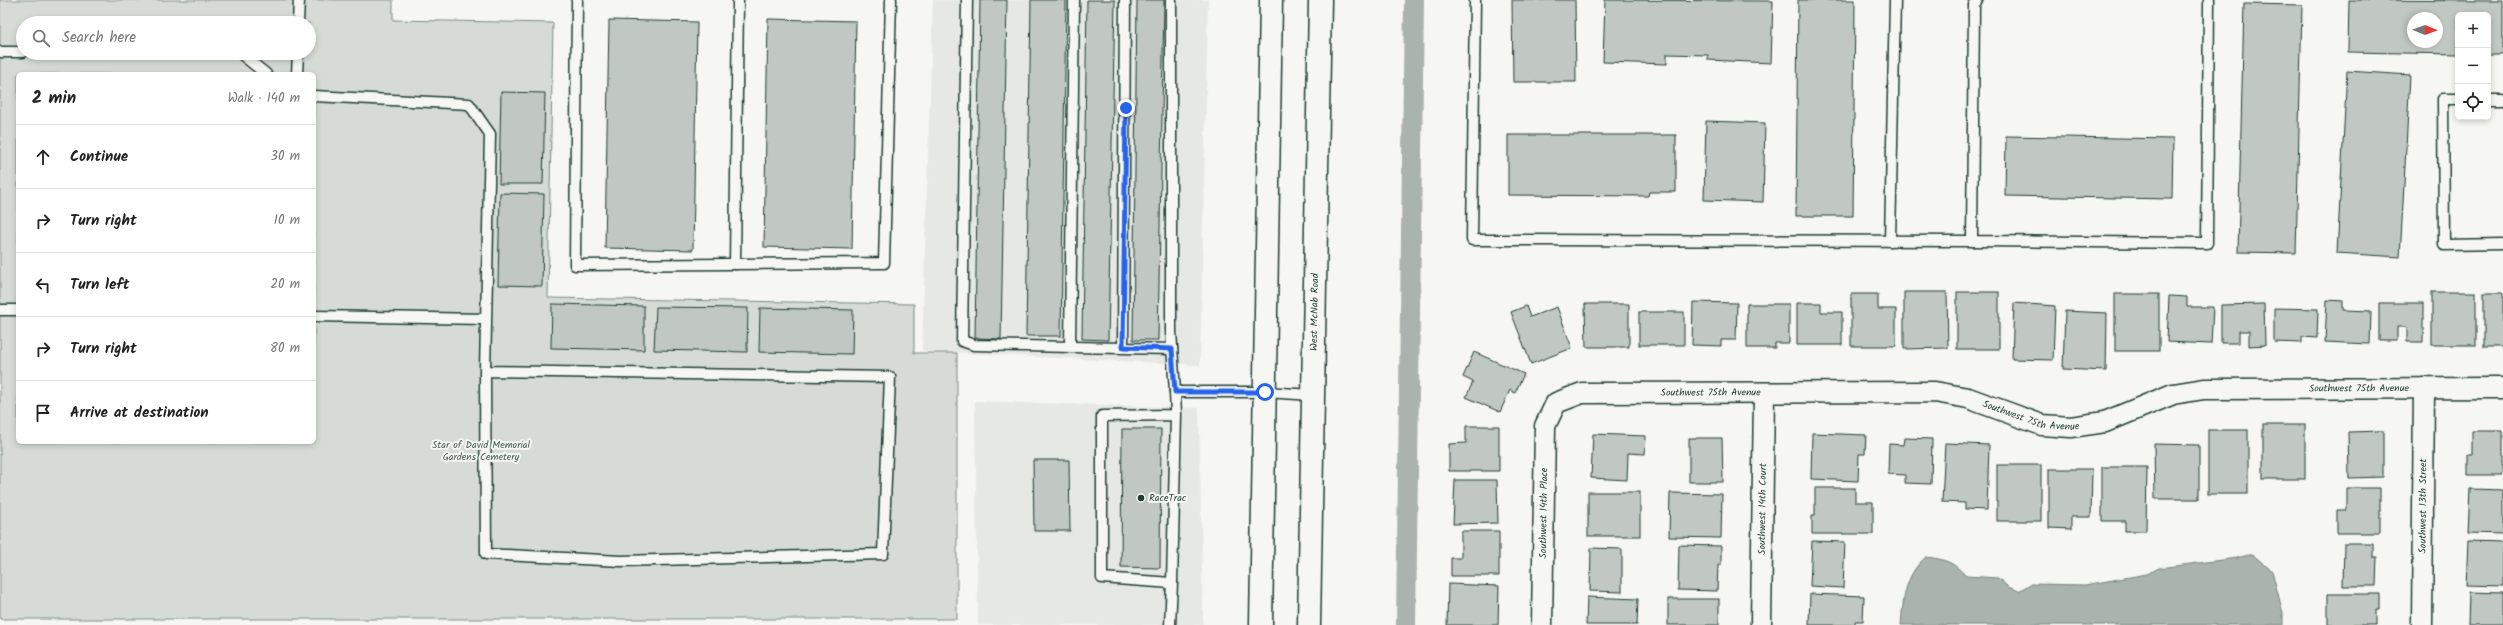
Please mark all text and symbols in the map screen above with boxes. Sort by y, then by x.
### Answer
north arrow [2407,12,2443,48]
map controls [2455,12,2491,120]
button: + [2455,12,2491,48]
search box [16,16,316,60]
text: Search here [62,26,136,50]
icon: search [30,27,52,49]
button: − [2455,48,2491,84]
button: locate [2455,84,2491,120]
text: 2 min [32,85,76,112]
text: Walk · 140 m [228,88,300,109]
route end [1117,99,1135,117]
text: Continue [70,145,128,169]
icon: ahead [32,146,54,168]
text: 30 m [271,146,300,167]
text: Turn right [70,209,137,233]
icon: right [32,210,54,232]
text: 10 m [274,210,300,231]
street label: West McNab Road [1306,272,1323,351]
text: Turn left [70,273,130,297]
icon: left [32,274,54,296]
text: 20 m [270,274,300,295]
text: Turn right [70,337,137,361]
icon: right [32,338,54,360]
text: 80 m [270,338,300,359]
street label: Southwest 75th Avenue [2309,380,2409,397]
route start [1256,383,1274,401]
street label: Southwest 75th Avenue [1661,384,1761,401]
street label: Southwest 75th Avenue [1980,396,2081,435]
text: Arrive at destination [70,401,209,425]
icon: arrive [32,402,54,424]
park label: Star of David Memorial Gardens Cemetery [432,437,531,465]
street label: Southwest 13th Street [2415,458,2431,553]
street label: Southwest 14th Court [1754,463,1771,555]
street label: Southwest 14th Place [1535,467,1552,559]
place label: RaceTrac [1149,490,1187,506]
marker: RaceTrac [1136,493,1146,503]

